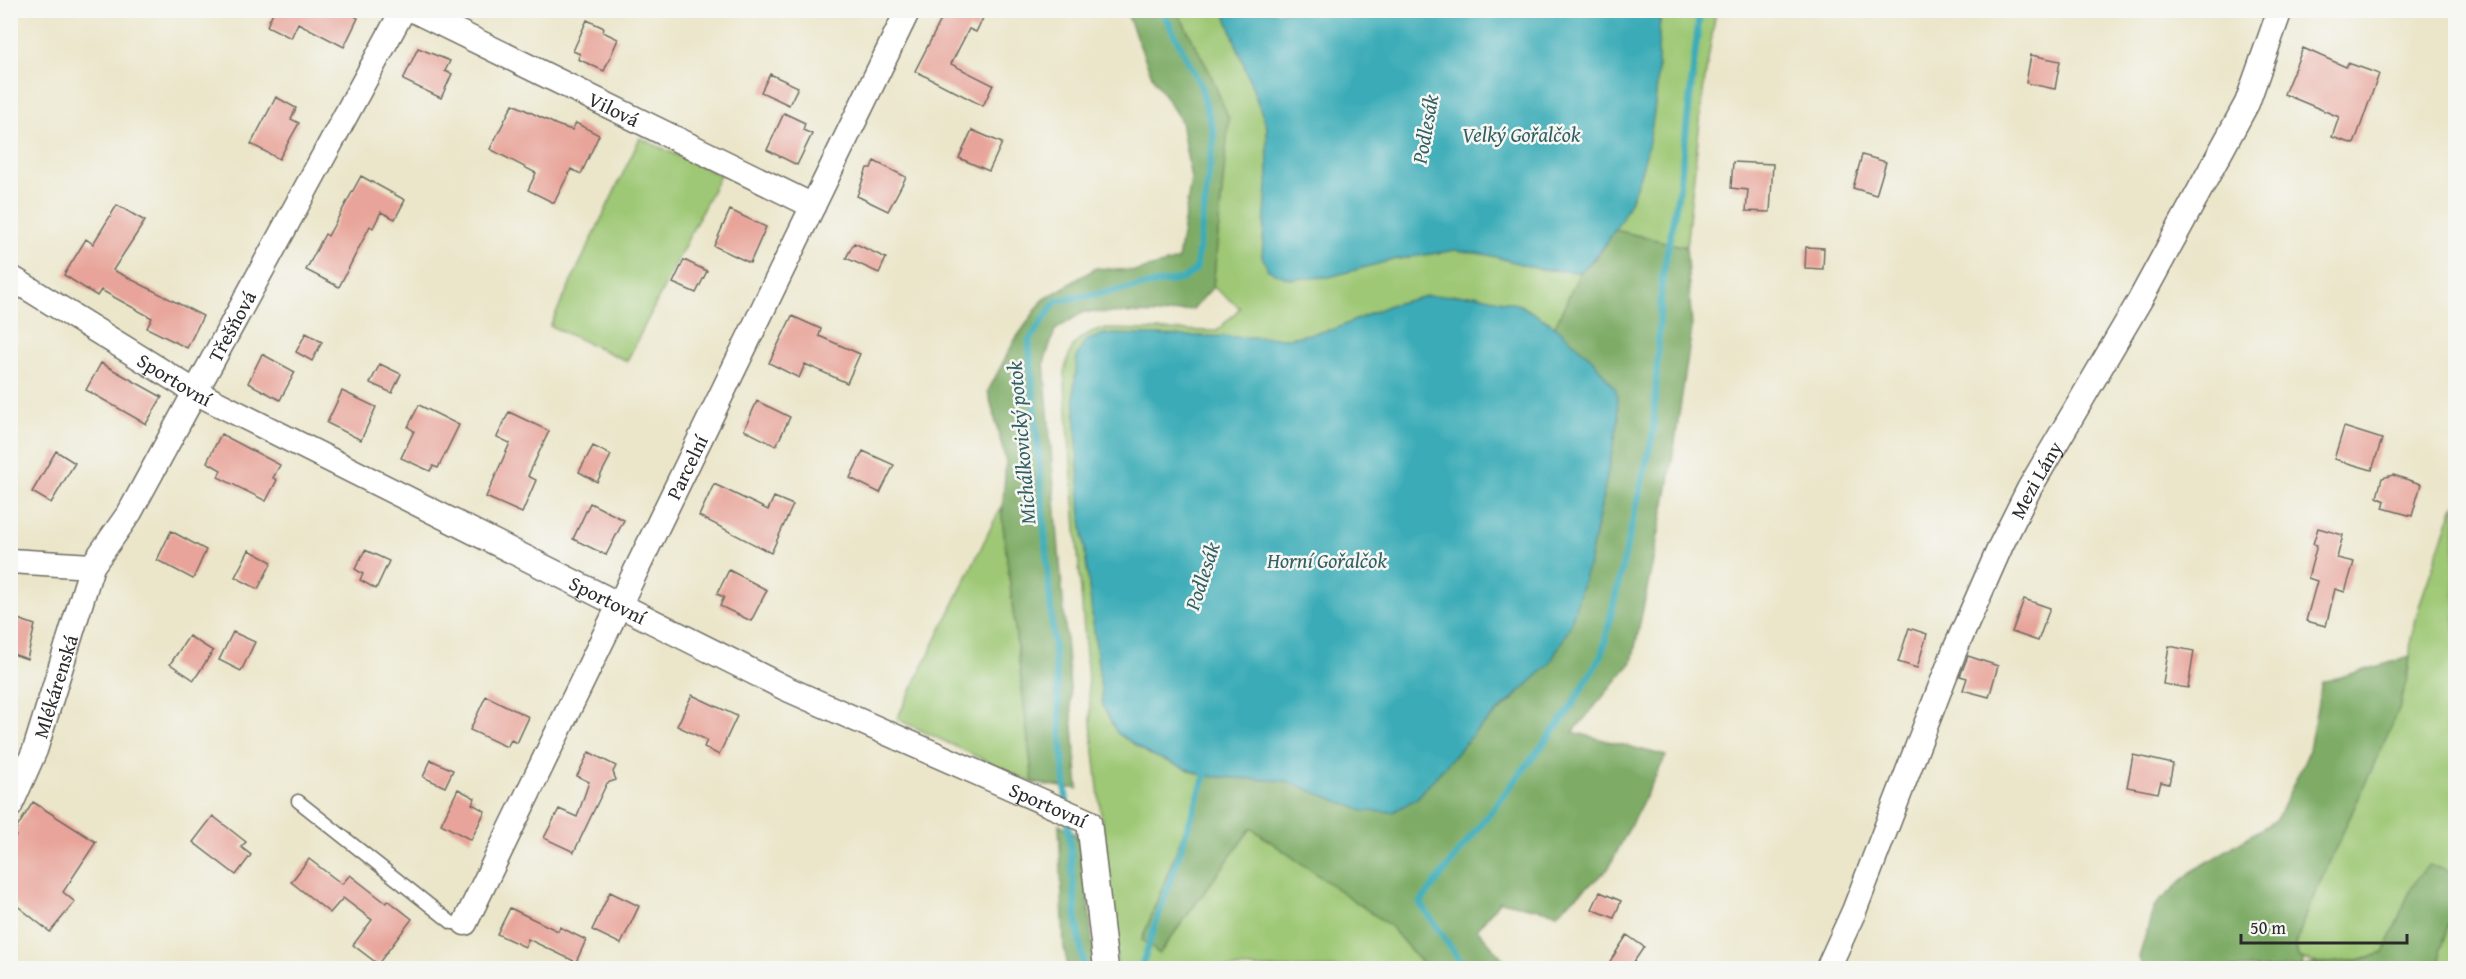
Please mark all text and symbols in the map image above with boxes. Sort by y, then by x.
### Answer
street label: Vilová [584,84,645,134]
water label: Podlesák [1404,92,1446,167]
water label: Velký Gořalčok [1462,119,1581,150]
street label: Třešňová [200,285,263,367]
street label: Sportovní [132,345,218,413]
water label: Michálkovický potok [998,360,1044,526]
street label: Parcelní [658,429,715,504]
street label: Mezi Lány [2002,435,2069,523]
water label: Podlesák [1176,538,1228,615]
water label: Horní Gořalčok [1266,545,1387,576]
street label: Sportovní [565,568,652,631]
street label: Mlékárenská [25,630,85,742]
street label: Sportovní [1005,774,1093,834]
scale bar [2241,907,2408,945]
text: 50 m [2250,914,2286,941]

